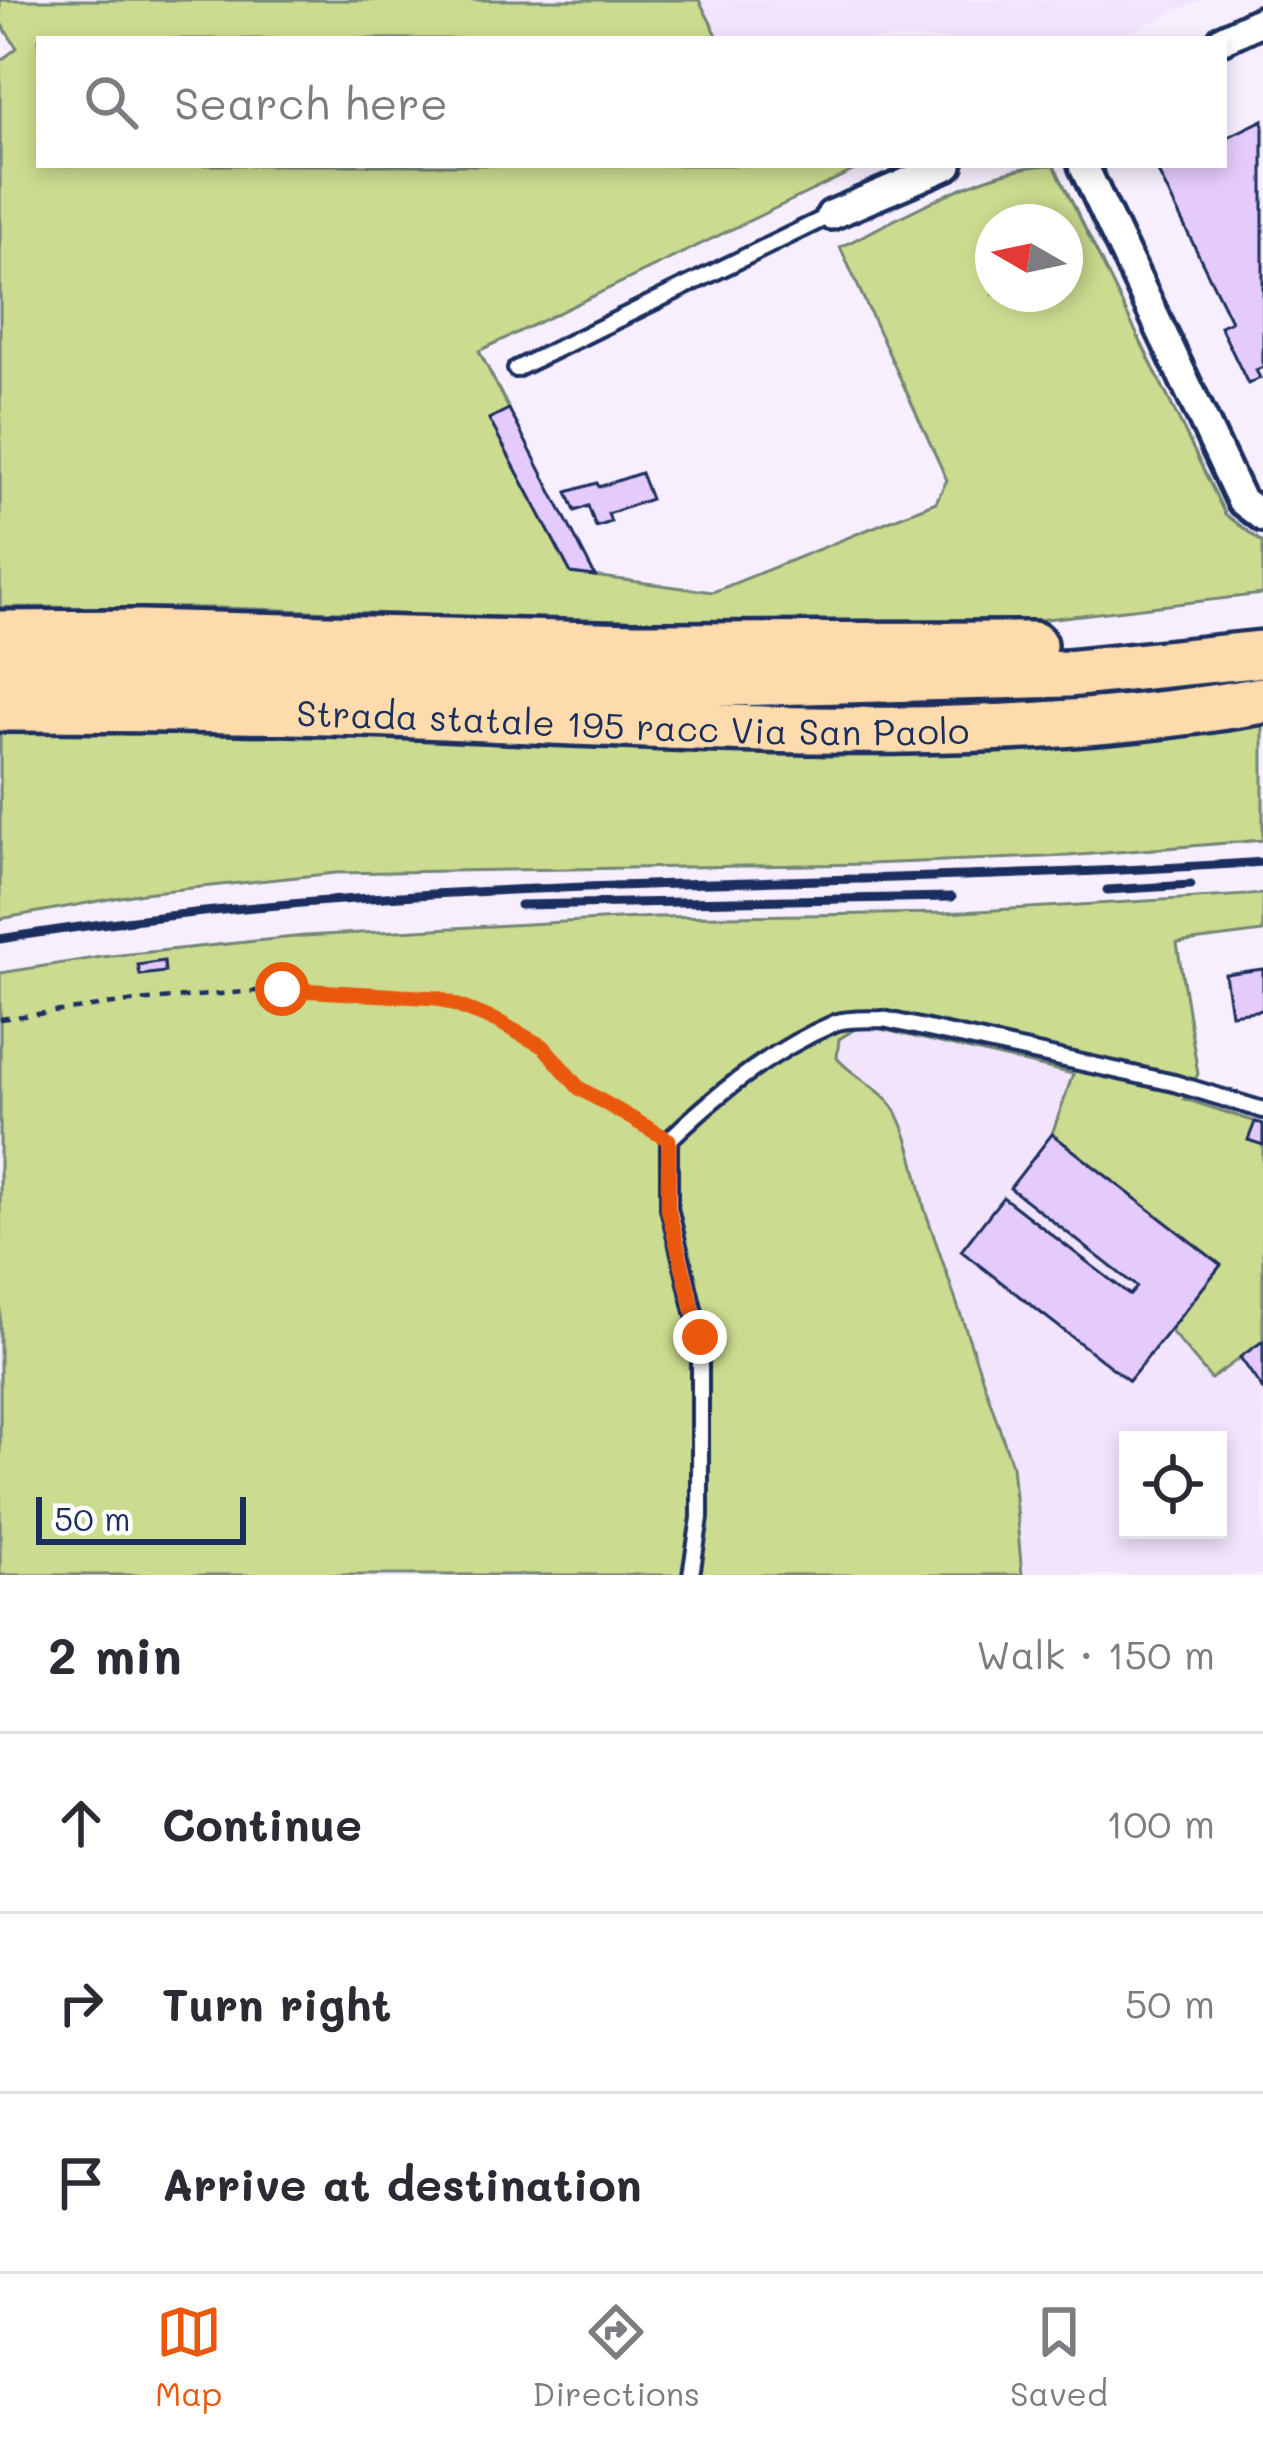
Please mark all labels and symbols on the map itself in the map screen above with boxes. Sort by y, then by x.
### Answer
north arrow [975,204,1083,312]
street label: Strada statale 195 racc Via San Paolo [296,688,970,754]
route start [255,962,309,1016]
route end [673,1310,727,1364]
scale bar [36,1491,246,1544]

